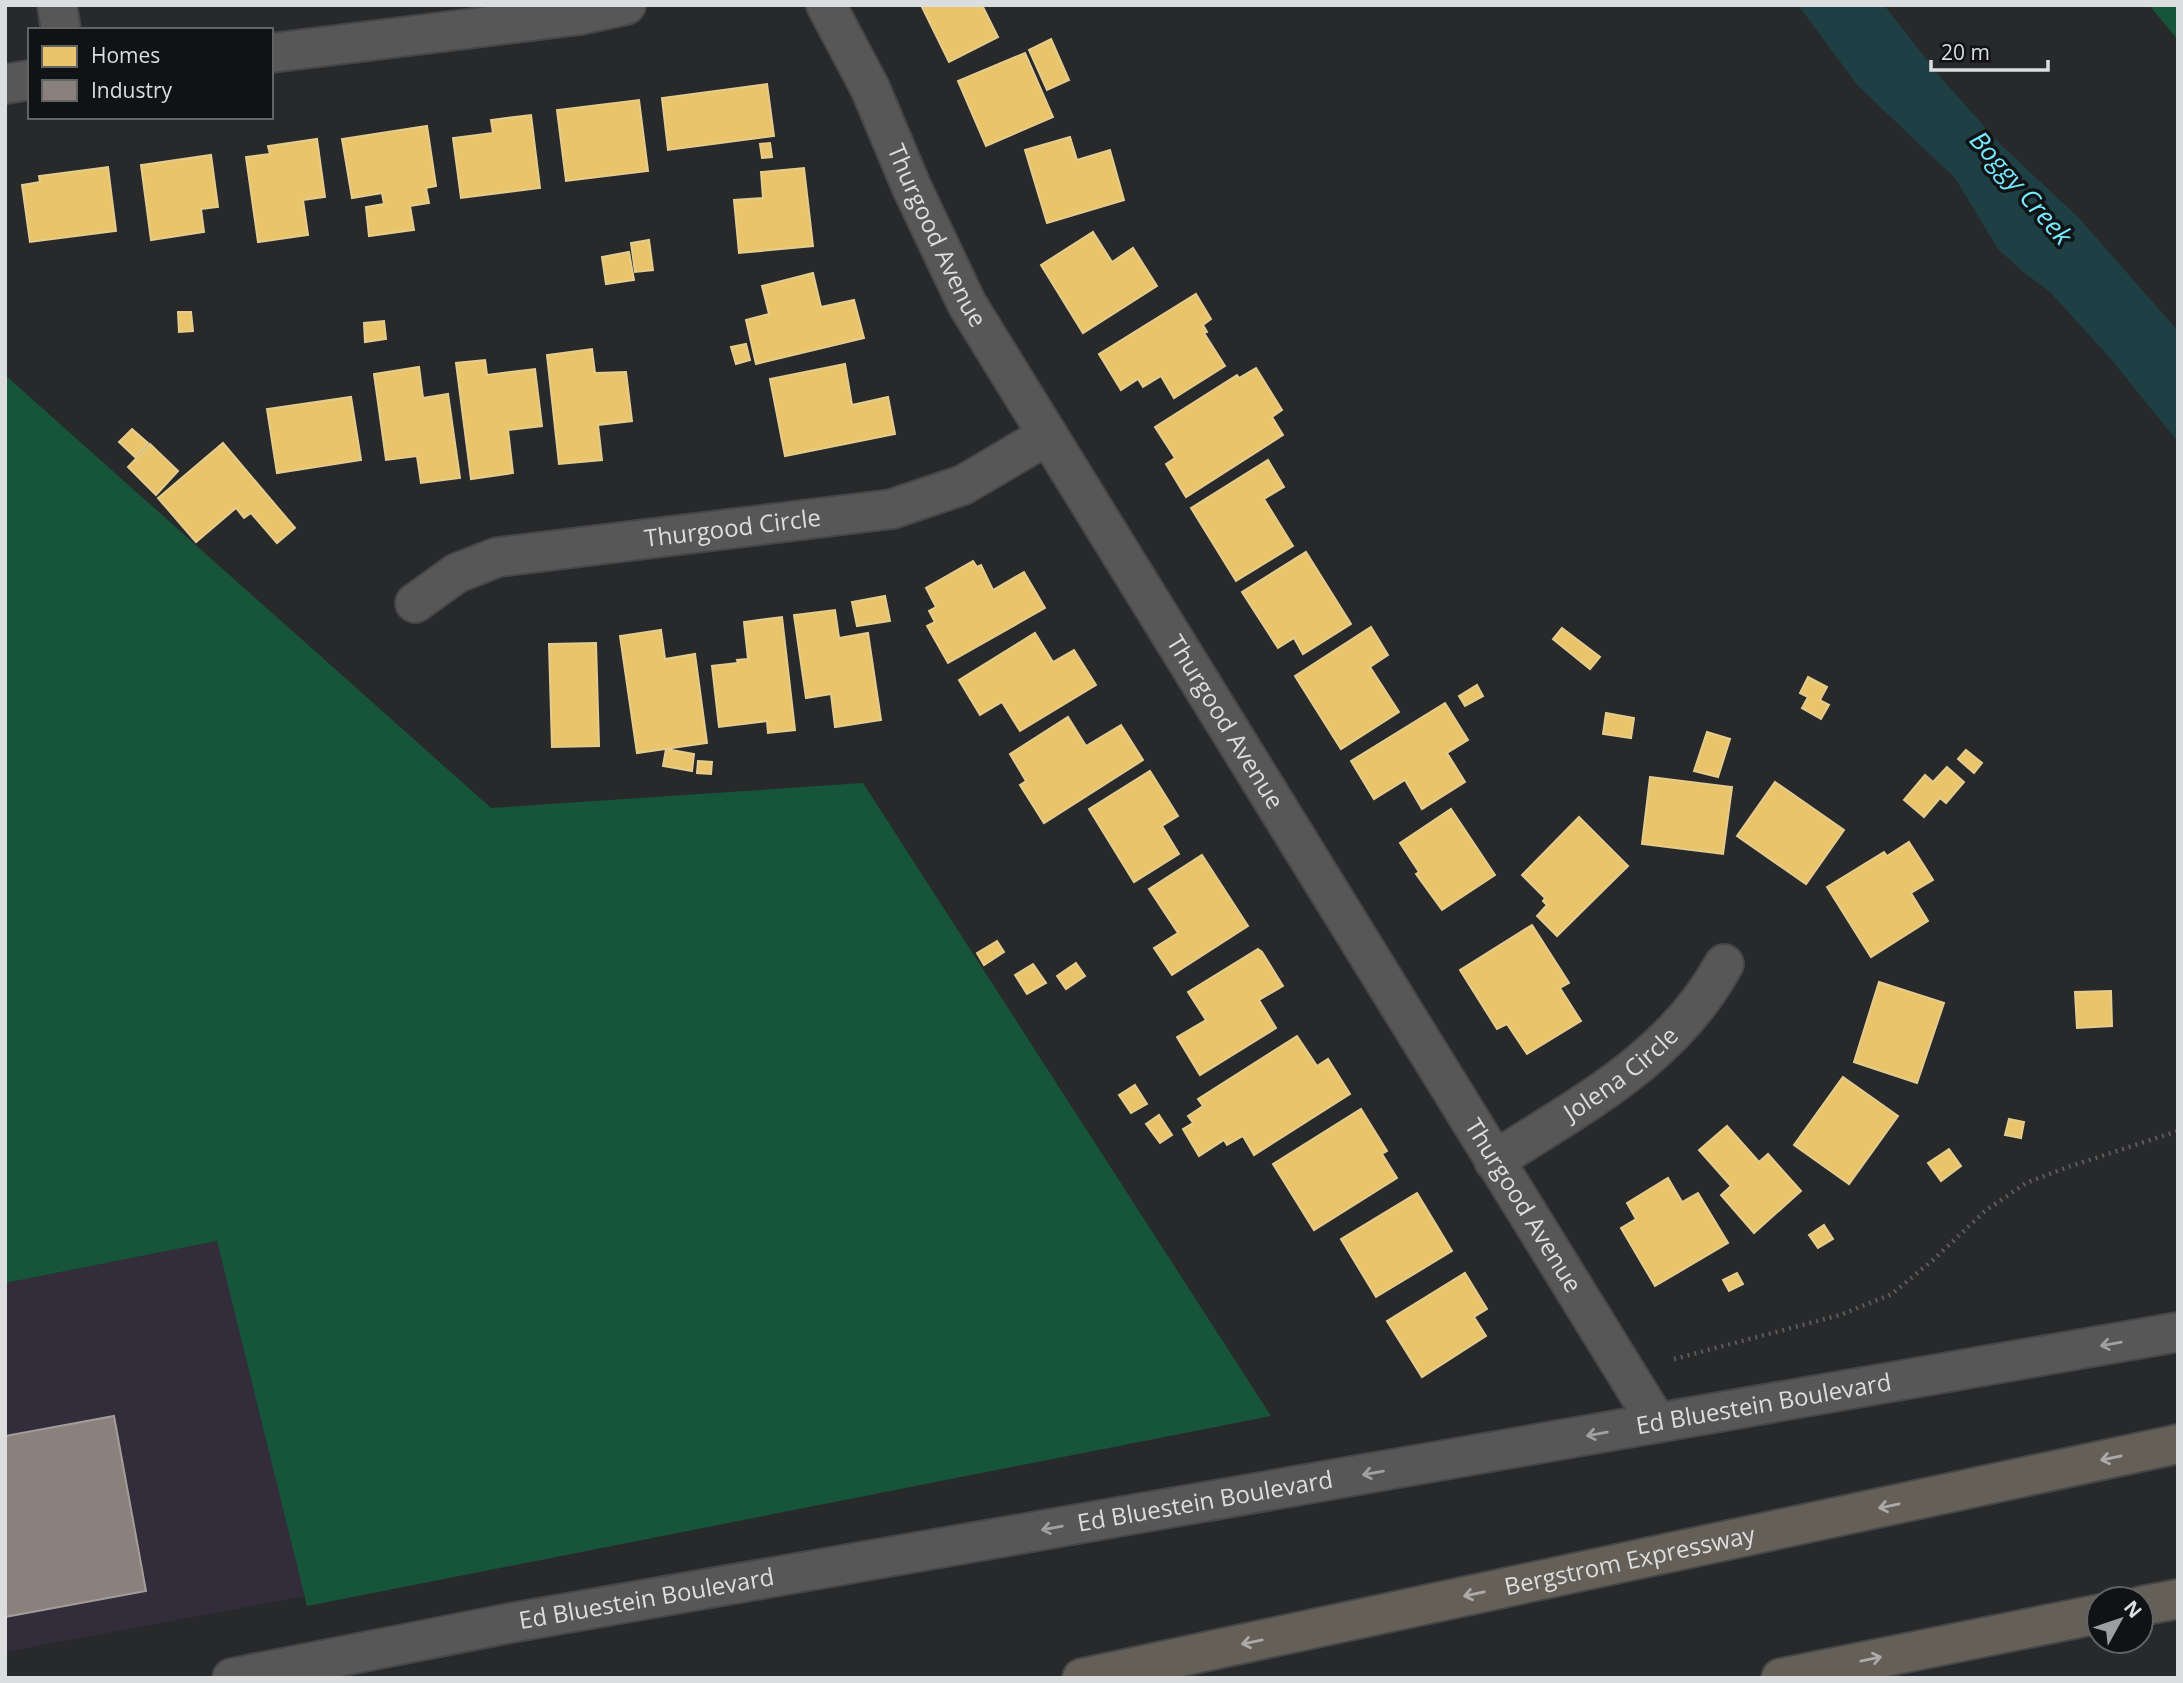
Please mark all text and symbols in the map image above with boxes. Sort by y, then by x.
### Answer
legend [28,28,273,119]
scale bar [1931,28,2048,72]
text: 20 m [1941,38,1990,66]
text: Homes [91,41,160,69]
text: Industry [91,76,173,104]
water label: Boggy Creek [1962,123,2082,253]
street label: Thurgood Avenue [880,139,995,333]
street label: Thurgood Circle [642,500,822,554]
street label: Thurgood Avenue [1160,628,1292,815]
street label: Jolena Circle [1555,1019,1685,1129]
street label: Thurgood Avenue [1458,1111,1590,1298]
one-way arrow [2100,1338,2122,1351]
street label: Ed Bluestein Boulevard [1633,1364,1894,1441]
one-way arrow [1586,1427,1609,1441]
one-way arrow [2100,1452,2123,1466]
street label: Ed Bluestein Boulevard [1075,1462,1335,1539]
one-way arrow [1362,1467,1385,1480]
one-way arrow [1878,1500,1900,1513]
street label: Bergstrom Expressway [1501,1517,1759,1602]
one-way arrow [1041,1522,1064,1536]
street label: Ed Bluestein Boulevard [516,1559,777,1636]
north arrow [2085,1585,2155,1655]
one-way arrow [1463,1588,1486,1602]
text: N [2118,1595,2148,1623]
one-way arrow [1241,1635,1264,1649]
one-way arrow [1859,1652,1882,1666]

